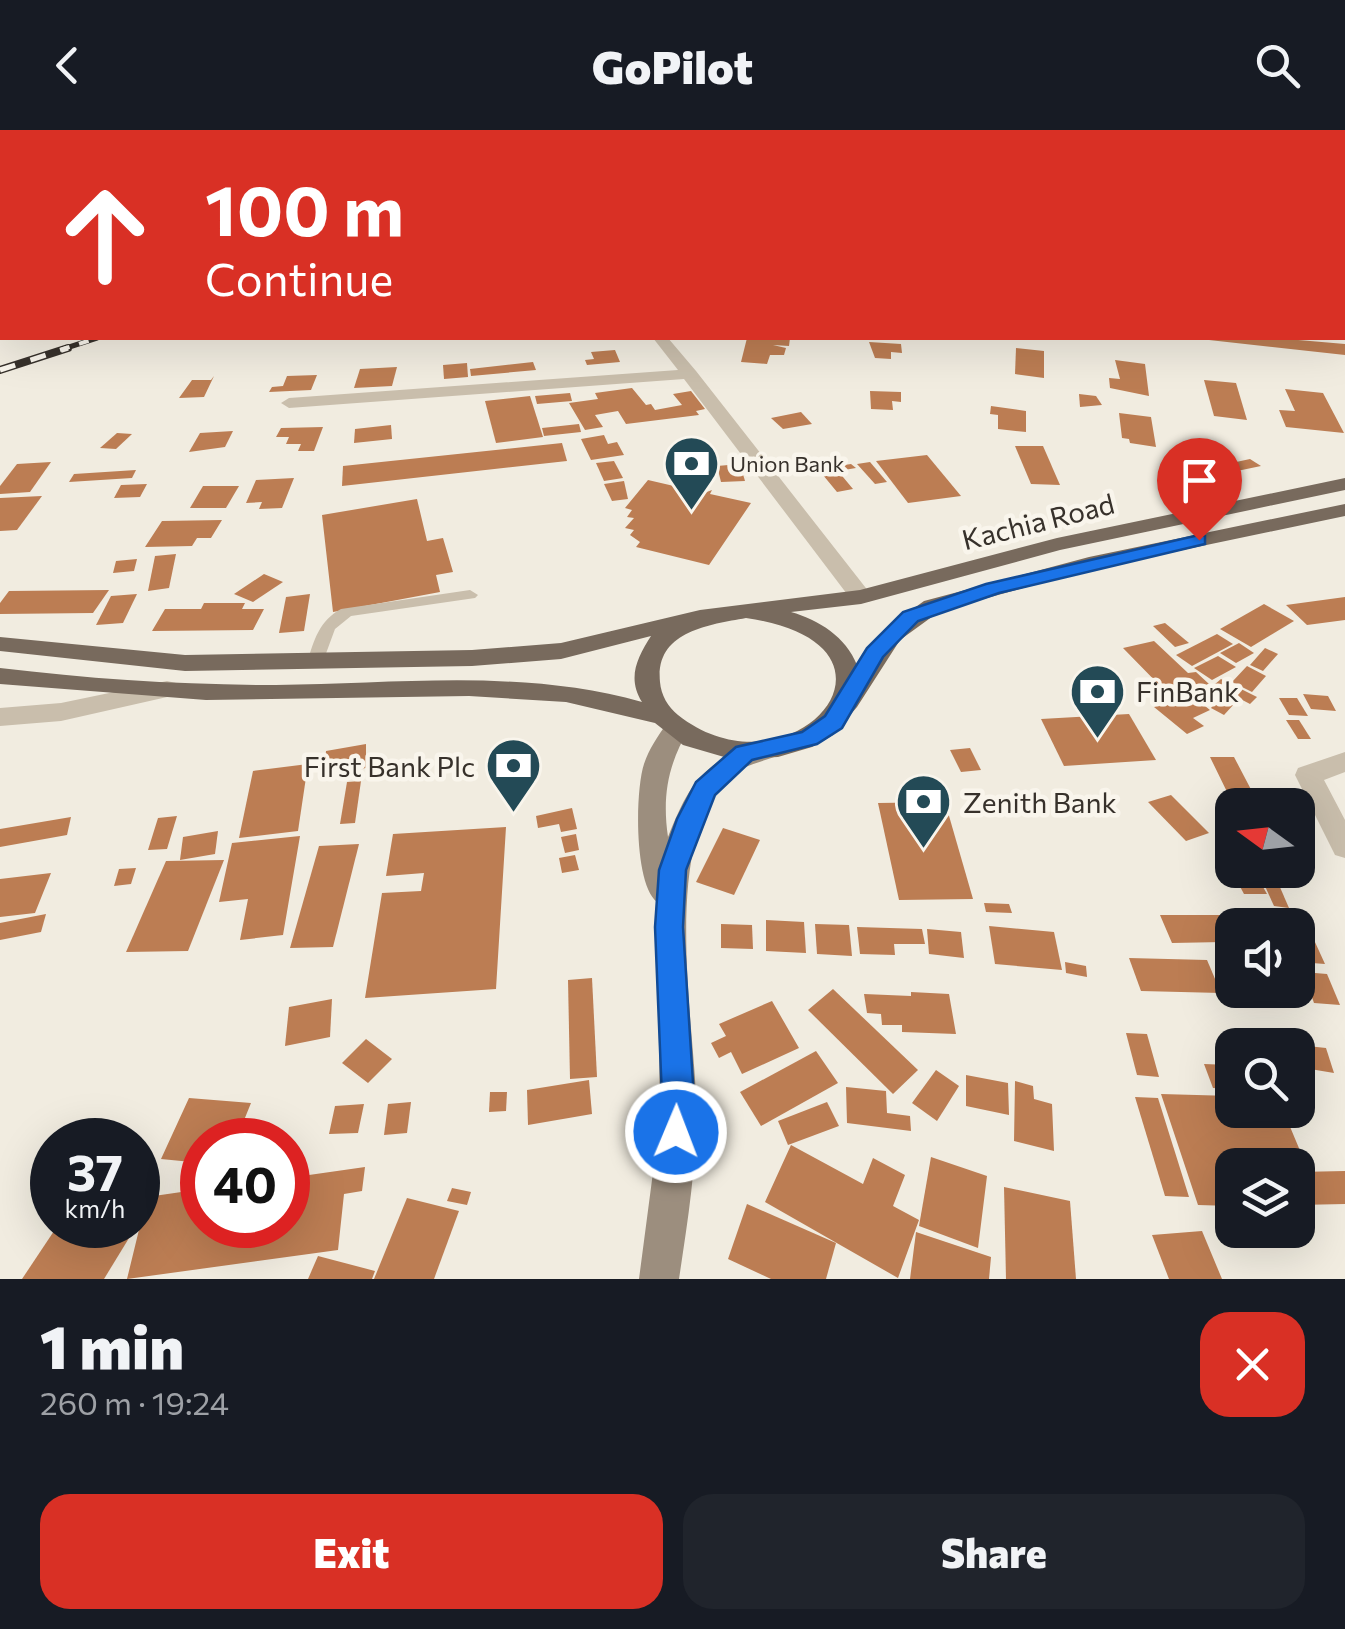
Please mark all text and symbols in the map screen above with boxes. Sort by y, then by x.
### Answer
icon: back [40,38,95,93]
text: GoPilot [592,38,753,93]
icon: search [1250,38,1305,93]
text: 100 m [205,165,404,250]
icon: ahead [40,170,170,300]
text: Continue [205,250,393,305]
bank icon: Union Bank [661,433,721,512]
pin [1157,438,1242,541]
place label: Union Bank [730,450,845,477]
icon: arrive [1172,453,1227,508]
street label: Kachia Road [958,486,1118,556]
bank icon: FinBank [1067,661,1127,740]
place label: FinBank [1136,674,1239,708]
bank icon: First Bank Plc [484,736,544,815]
place label: First Bank Plc [304,749,475,783]
bank icon: Zenith Bank [894,772,954,851]
place label: Zenith Bank [963,785,1117,819]
north arrow [1215,788,1315,888]
map controls [1215,788,1315,1248]
button: sound [1215,908,1315,1008]
button: search [1215,1028,1315,1128]
position arrow [624,1080,728,1184]
speed limit sign: 40 [180,1118,310,1248]
text: 37 [67,1140,123,1201]
button: layers [1215,1148,1315,1248]
text: km/h [65,1193,125,1223]
text: 1 min [40,1308,184,1381]
button: close [1200,1312,1305,1417]
text: 260 m · 19:24 [40,1382,229,1422]
button: Exit [40,1494,663,1609]
button: Share [683,1494,1305,1609]

